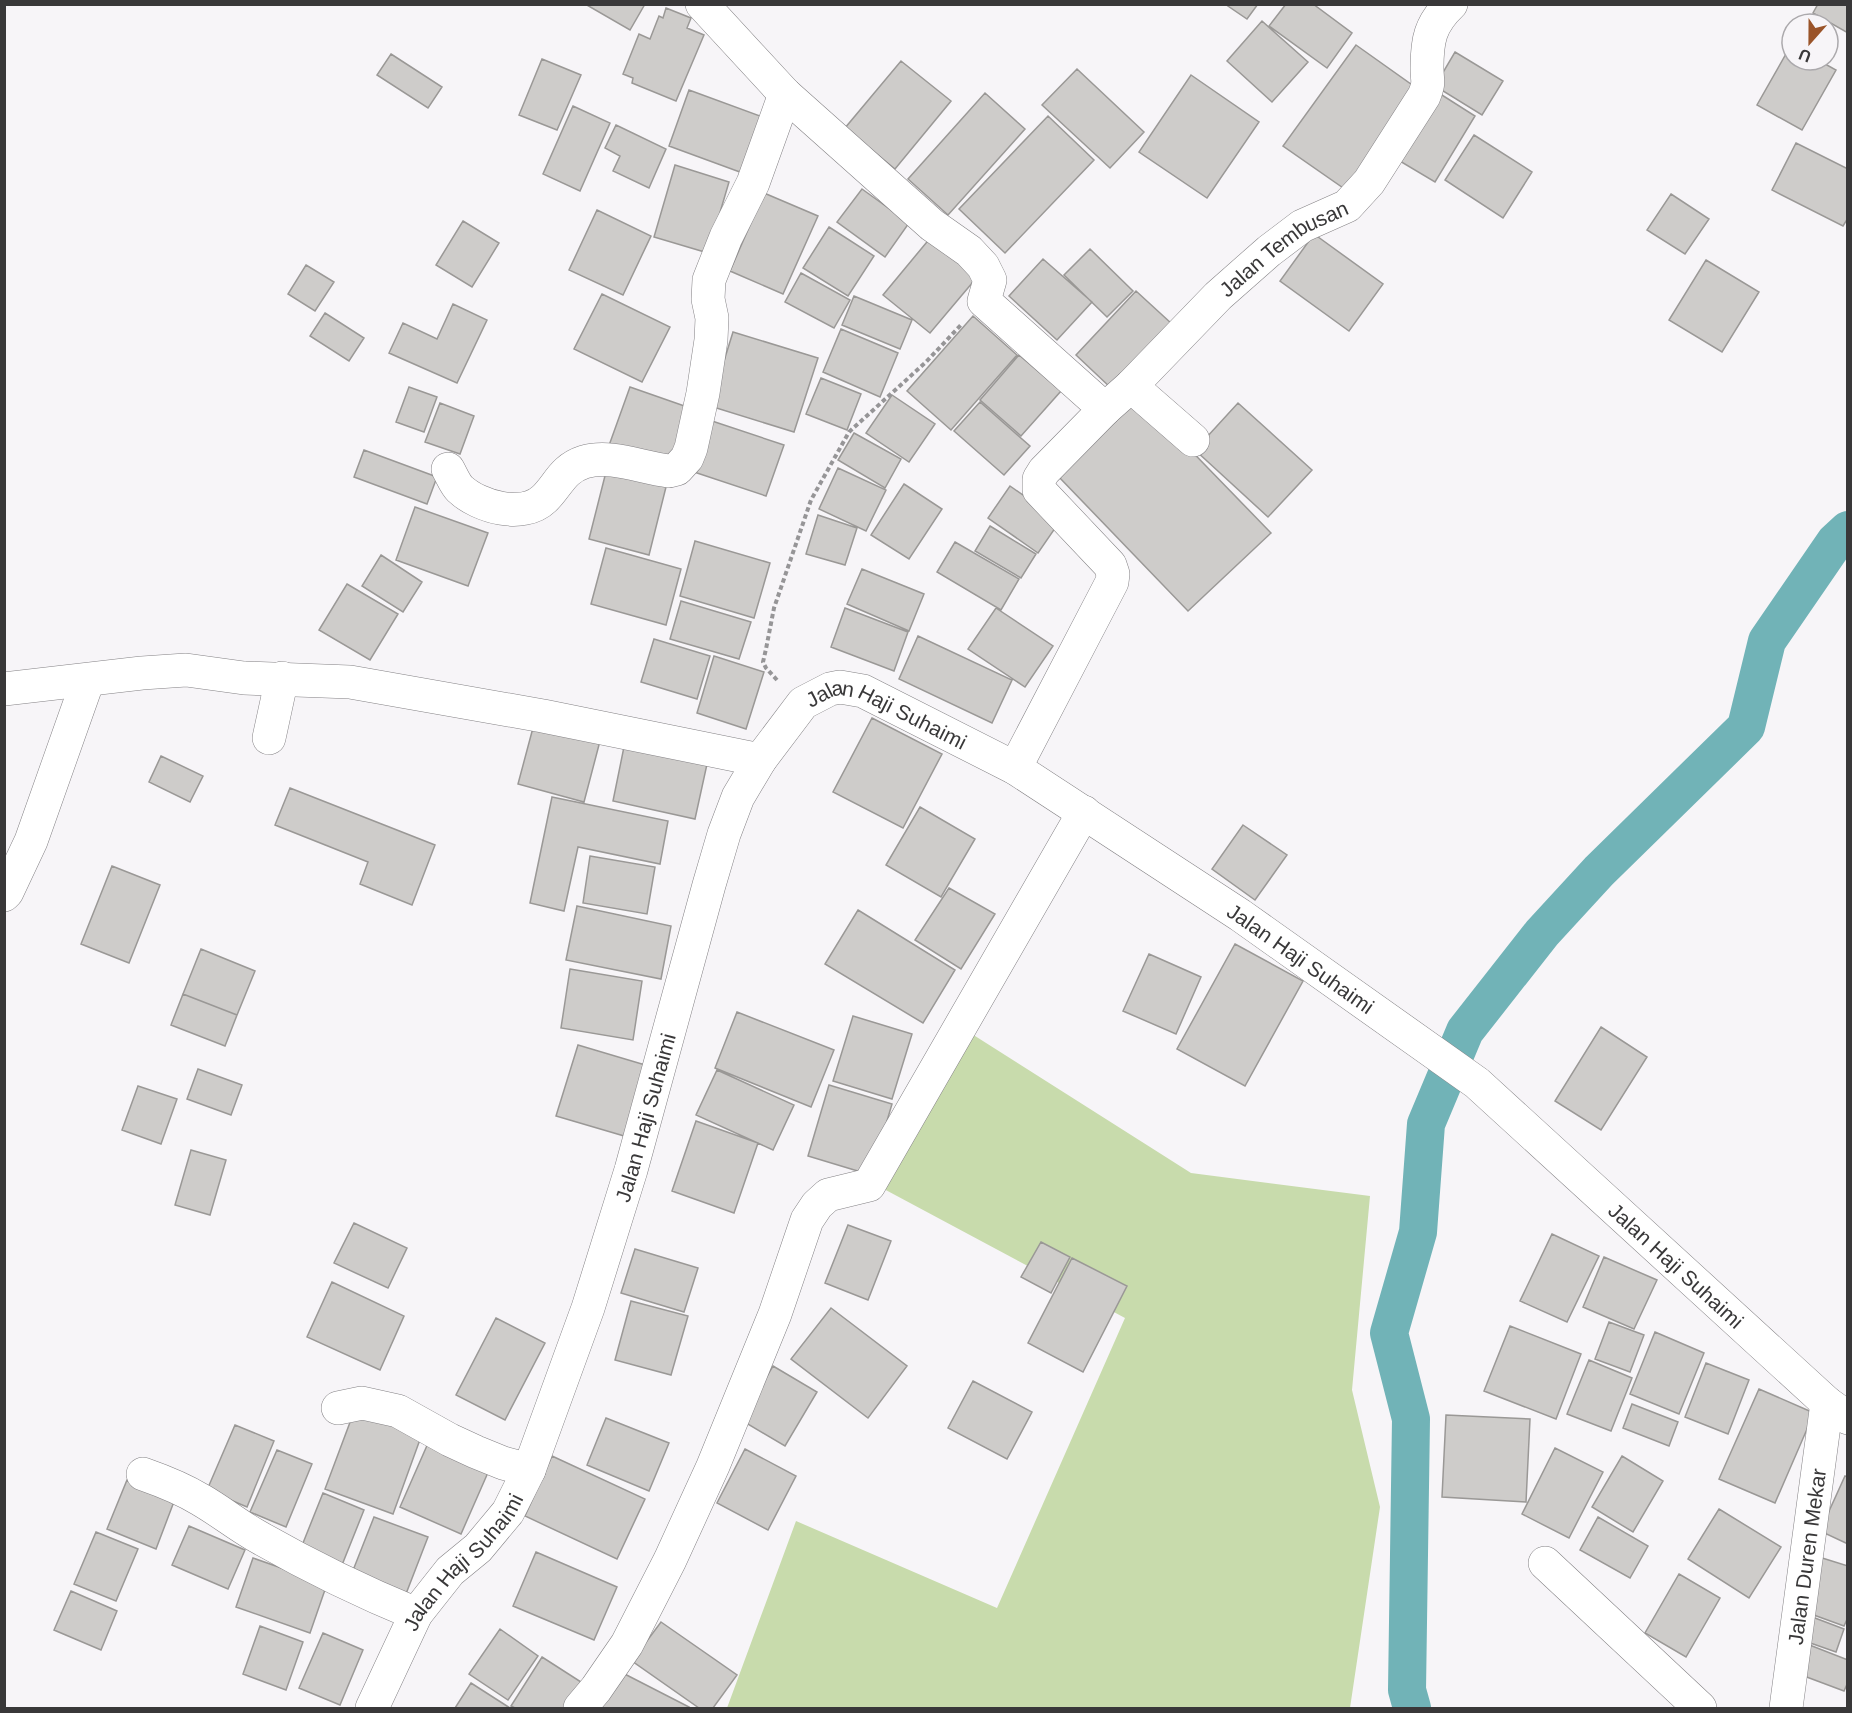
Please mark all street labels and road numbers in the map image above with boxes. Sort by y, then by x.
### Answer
street label: Jalan Tembusan [1215,196,1351,301]
street label: Jalan Haji Suhaimi [802,675,971,753]
street label: Jalan Haji Suhaimi [1223,899,1379,1018]
street label: Jalan Haji Suhaimi [610,1031,679,1205]
street label: Jalan Haji Suhaimi [1604,1198,1748,1332]
street label: Jalan Duren Mekar [1783,1467,1830,1646]
street label: Jalan Haji Suhaimi [398,1490,527,1634]

